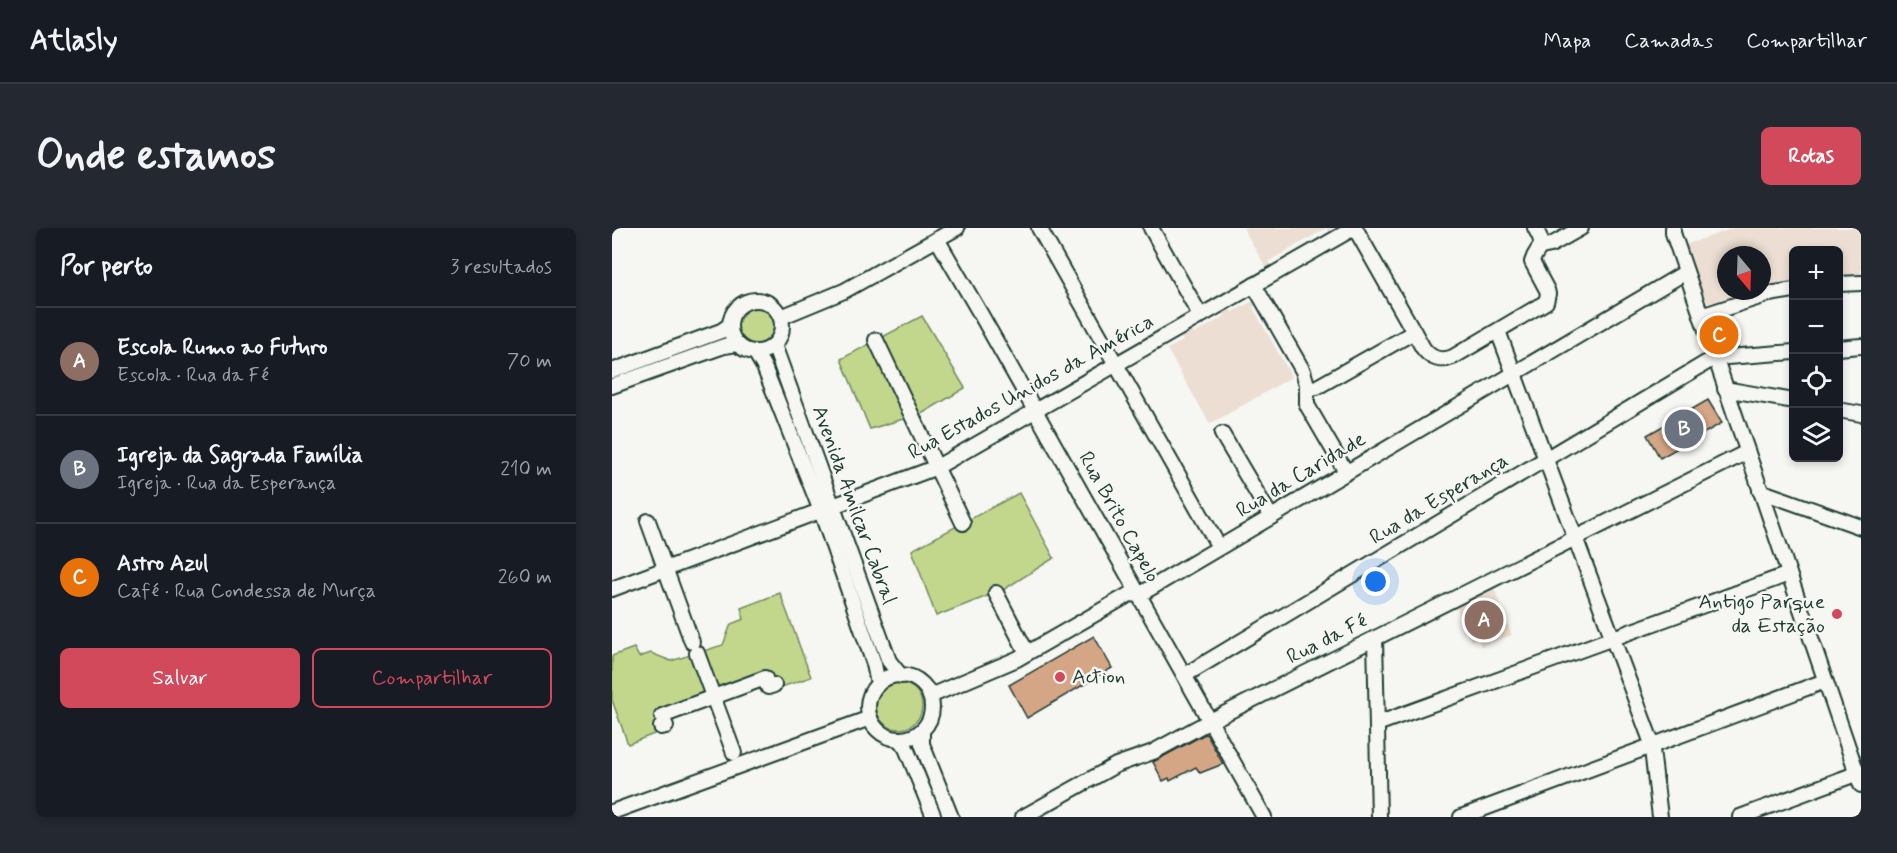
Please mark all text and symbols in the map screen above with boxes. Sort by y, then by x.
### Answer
text: Atlasly [30,23,118,60]
text: Mapa [1543,27,1591,55]
text: Camadas [1624,27,1713,55]
text: Compartilhar [1746,27,1867,55]
button: Rotas [1761,127,1861,185]
text: Onde estamos [36,129,276,184]
north arrow [1717,246,1771,300]
map controls [1789,246,1843,462]
button: + [1789,246,1843,300]
text: Por perto [60,250,153,284]
text: 3 resultados [450,254,552,281]
button: − [1789,300,1843,354]
street label: Rua Estados Unidos da América [903,308,1159,466]
pin: C [1700,312,1738,358]
text: Escola Rumo ao Futuro [117,334,328,362]
text: A [73,348,86,375]
text: 70 m [507,348,552,375]
button: locate [1789,354,1843,408]
text: Escola · Rua da Fé [117,362,269,389]
street label: Avenida Amilcar Cabral [805,402,903,608]
pin: B [1664,406,1704,452]
button: layers [1789,408,1843,462]
street label: Rua da Caridade [1231,425,1371,525]
text: Igreja da Sagrada Família [117,442,363,470]
street label: Rua Brito Capelo [1071,446,1167,588]
street label: Rua da Esperança [1364,446,1514,552]
text: B [73,456,86,483]
text: 210 m [500,456,552,483]
text: Igreja · Rua da Esperança [117,470,336,497]
text: Astro Azul [117,550,208,578]
text: C [72,564,87,591]
text: 260 m [498,564,552,591]
your location [1361,567,1390,596]
text: Café · Rua Condessa de Murça [117,578,376,605]
place label: Antigo Parque da Estação [1699,588,1825,640]
pin: A [1464,598,1504,642]
street label: Rua da Fé [1282,607,1372,671]
marker: Antigo Parque da Estação [1830,607,1844,621]
button: Salvar [60,648,300,708]
button: Compartilhar [312,648,552,708]
place label: Action [1072,663,1125,691]
marker: Action [1053,670,1067,684]

